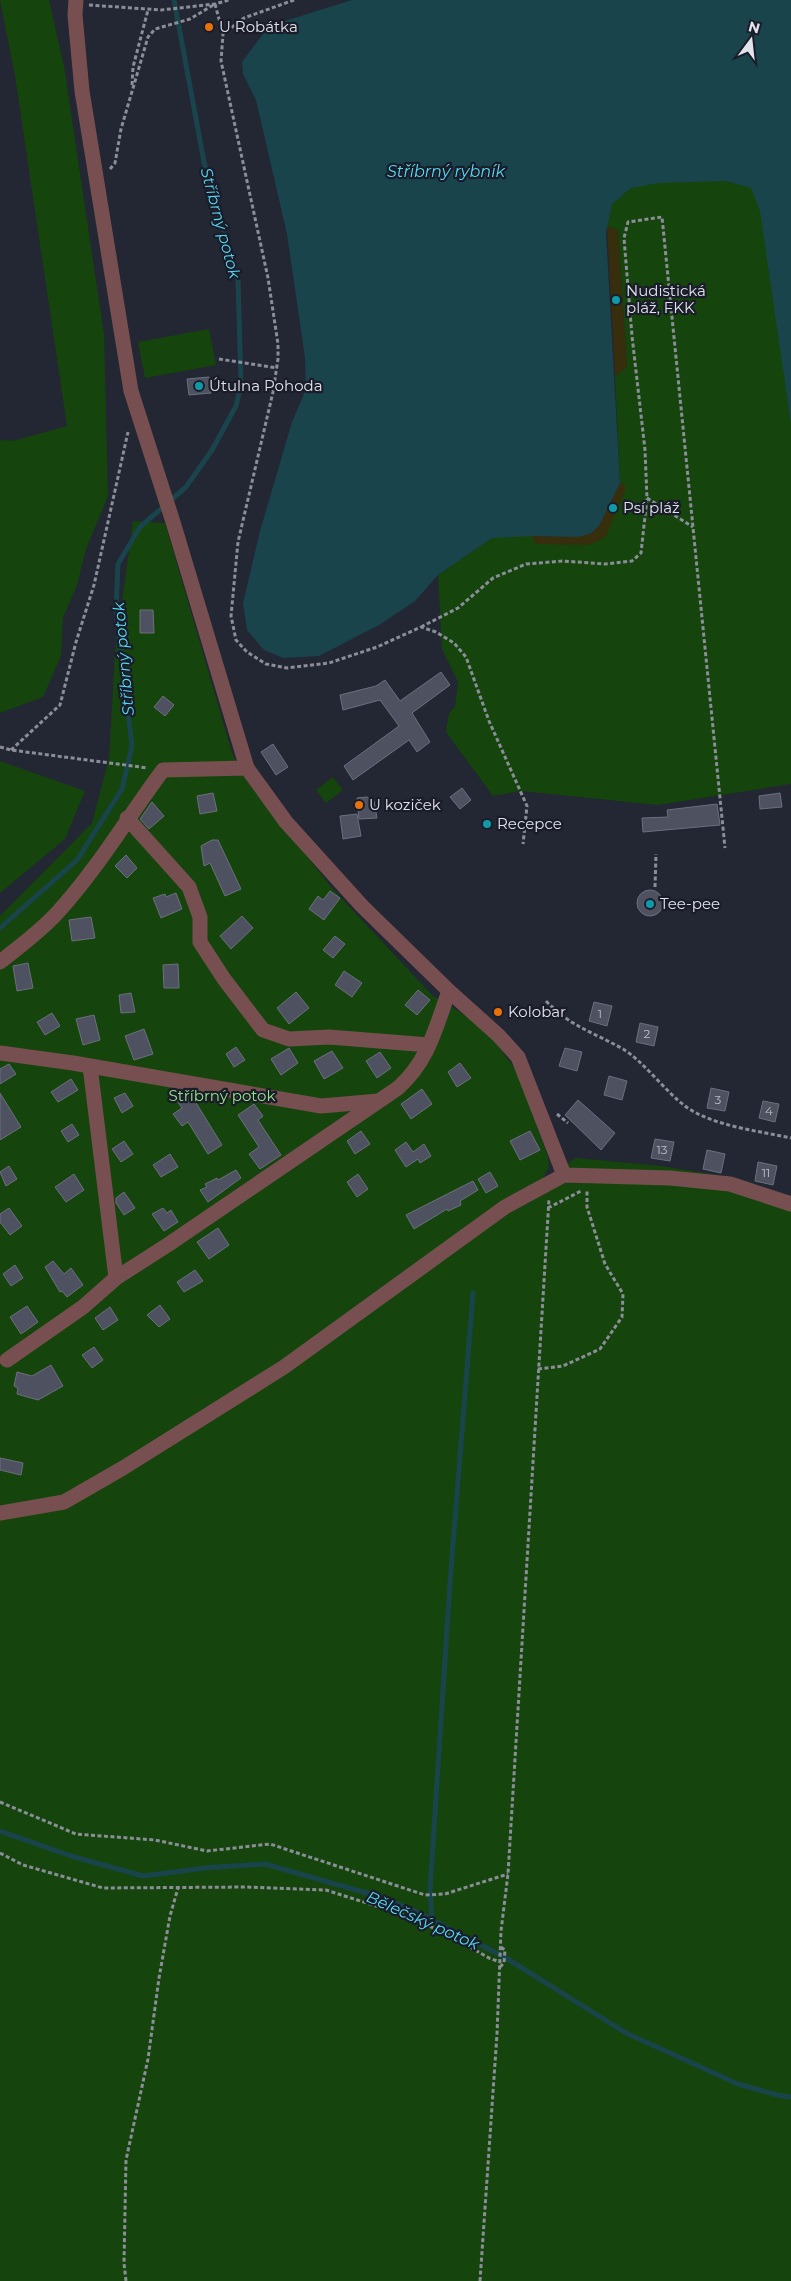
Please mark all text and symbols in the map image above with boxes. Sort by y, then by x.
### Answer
north arrow [726,15,776,65]
place label: U Robátka [219,17,298,36]
text: N [747,17,762,38]
marker: U Robátka [203,21,215,33]
water label: Stříbrný rybník [387,162,506,181]
water label: Stříbrný potok [197,166,245,282]
place label: Nudistická pláž, FKK [626,281,706,317]
marker: Nudistická pláž, FKK [610,294,622,306]
place label: Útulna Pohoda [209,376,323,395]
marker: Útulna Pohoda [193,380,205,392]
place label: Psí pláž [623,498,680,517]
marker: Psí pláž [607,502,619,514]
water label: Stříbrný potok [109,600,138,717]
place label: U koziček [369,795,441,814]
marker: U koziček [353,799,365,811]
place label: Recepce [497,814,562,833]
marker: Recepce [481,818,493,830]
place label: Tee-pee [660,894,720,913]
marker: Tee-pee [644,898,656,910]
place label: Kolobar [508,1002,566,1021]
marker: Kolobar [492,1006,504,1018]
house number: 1 [598,1006,602,1021]
house number: 2 [644,1026,651,1041]
park label: Stříbrný potok [169,1086,276,1105]
house number: 3 [715,1092,722,1107]
house number: 4 [765,1103,773,1118]
house number: 13 [656,1142,668,1157]
house number: 11 [762,1165,770,1180]
water label: Bělečský potok [364,1887,483,1954]

